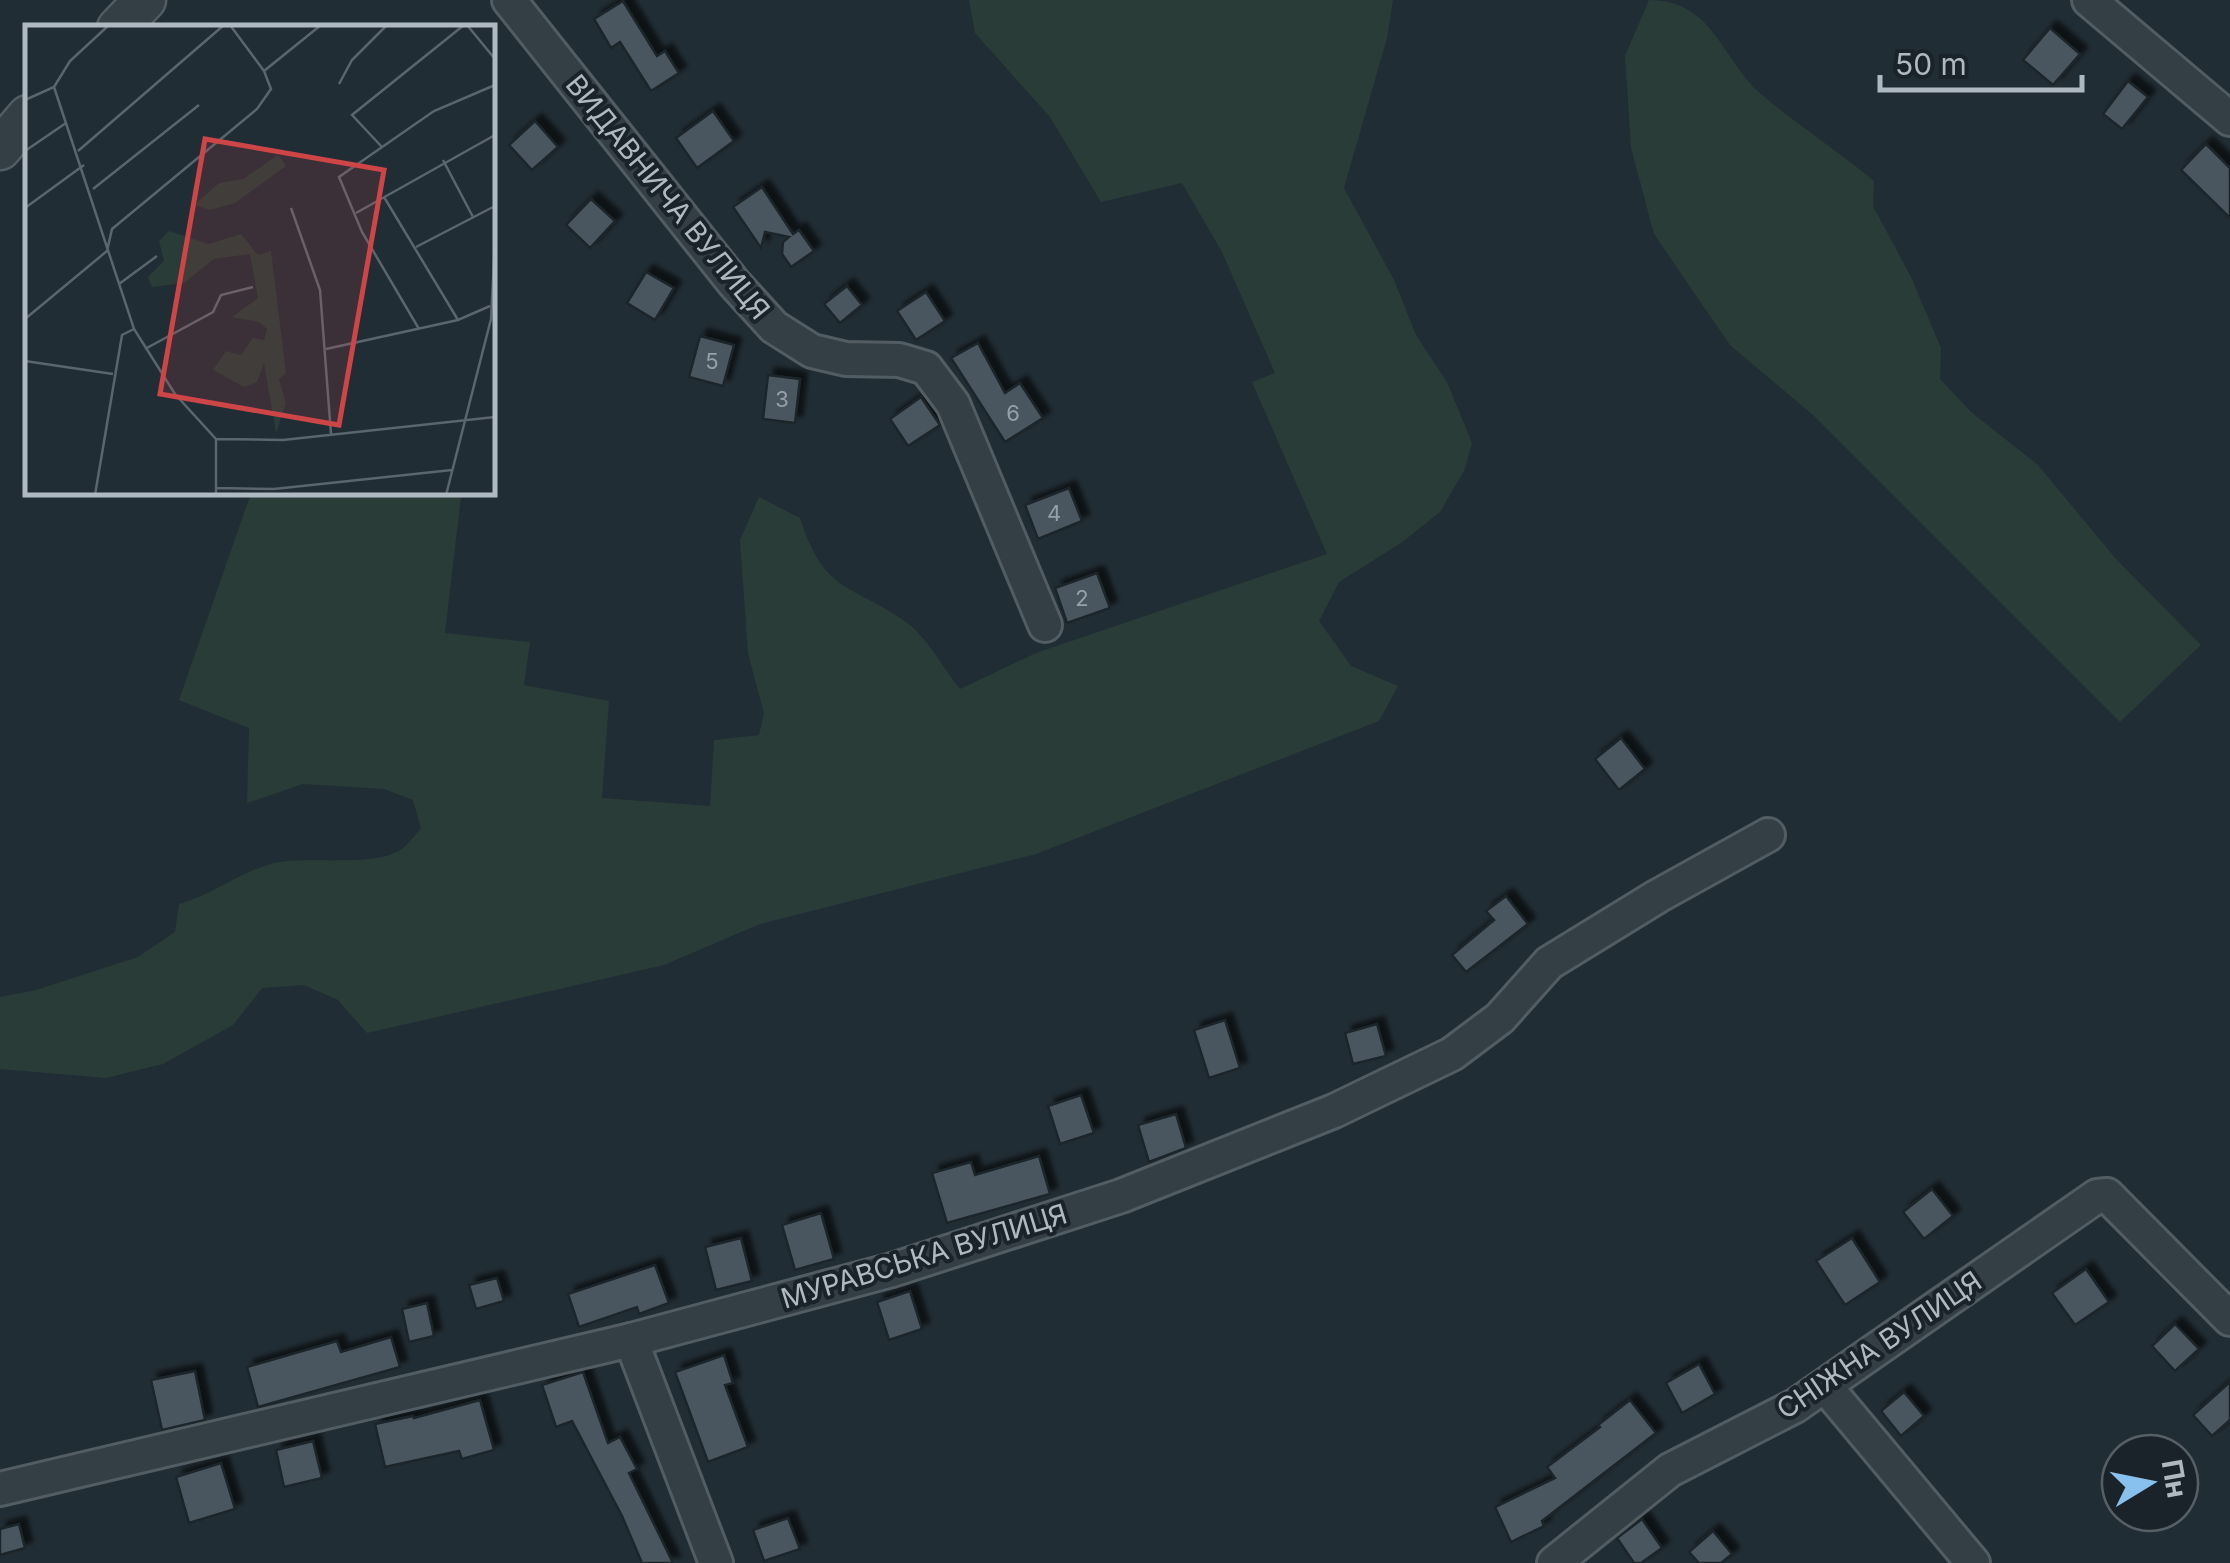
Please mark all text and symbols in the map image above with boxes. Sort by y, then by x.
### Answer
inset map [25,25,495,495]
scale bar [1880,30,2082,92]
text: 50 m [1895,46,1967,82]
street label: ВИДАВНИЧА ВУЛИЦЯ [559,68,777,326]
house number: 5 [705,348,719,374]
house number: 3 [775,386,789,412]
house number: 6 [1006,400,1020,426]
house number: 4 [1047,500,1061,526]
house number: 2 [1075,585,1089,611]
street label: МУРАВСЬКА ВУЛИЦЯ [777,1196,1071,1316]
street label: СНІЖНА ВУЛИЦЯ [1770,1264,1988,1426]
north arrow [2100,1433,2200,1533]
text: Пн [2155,1457,2195,1500]

